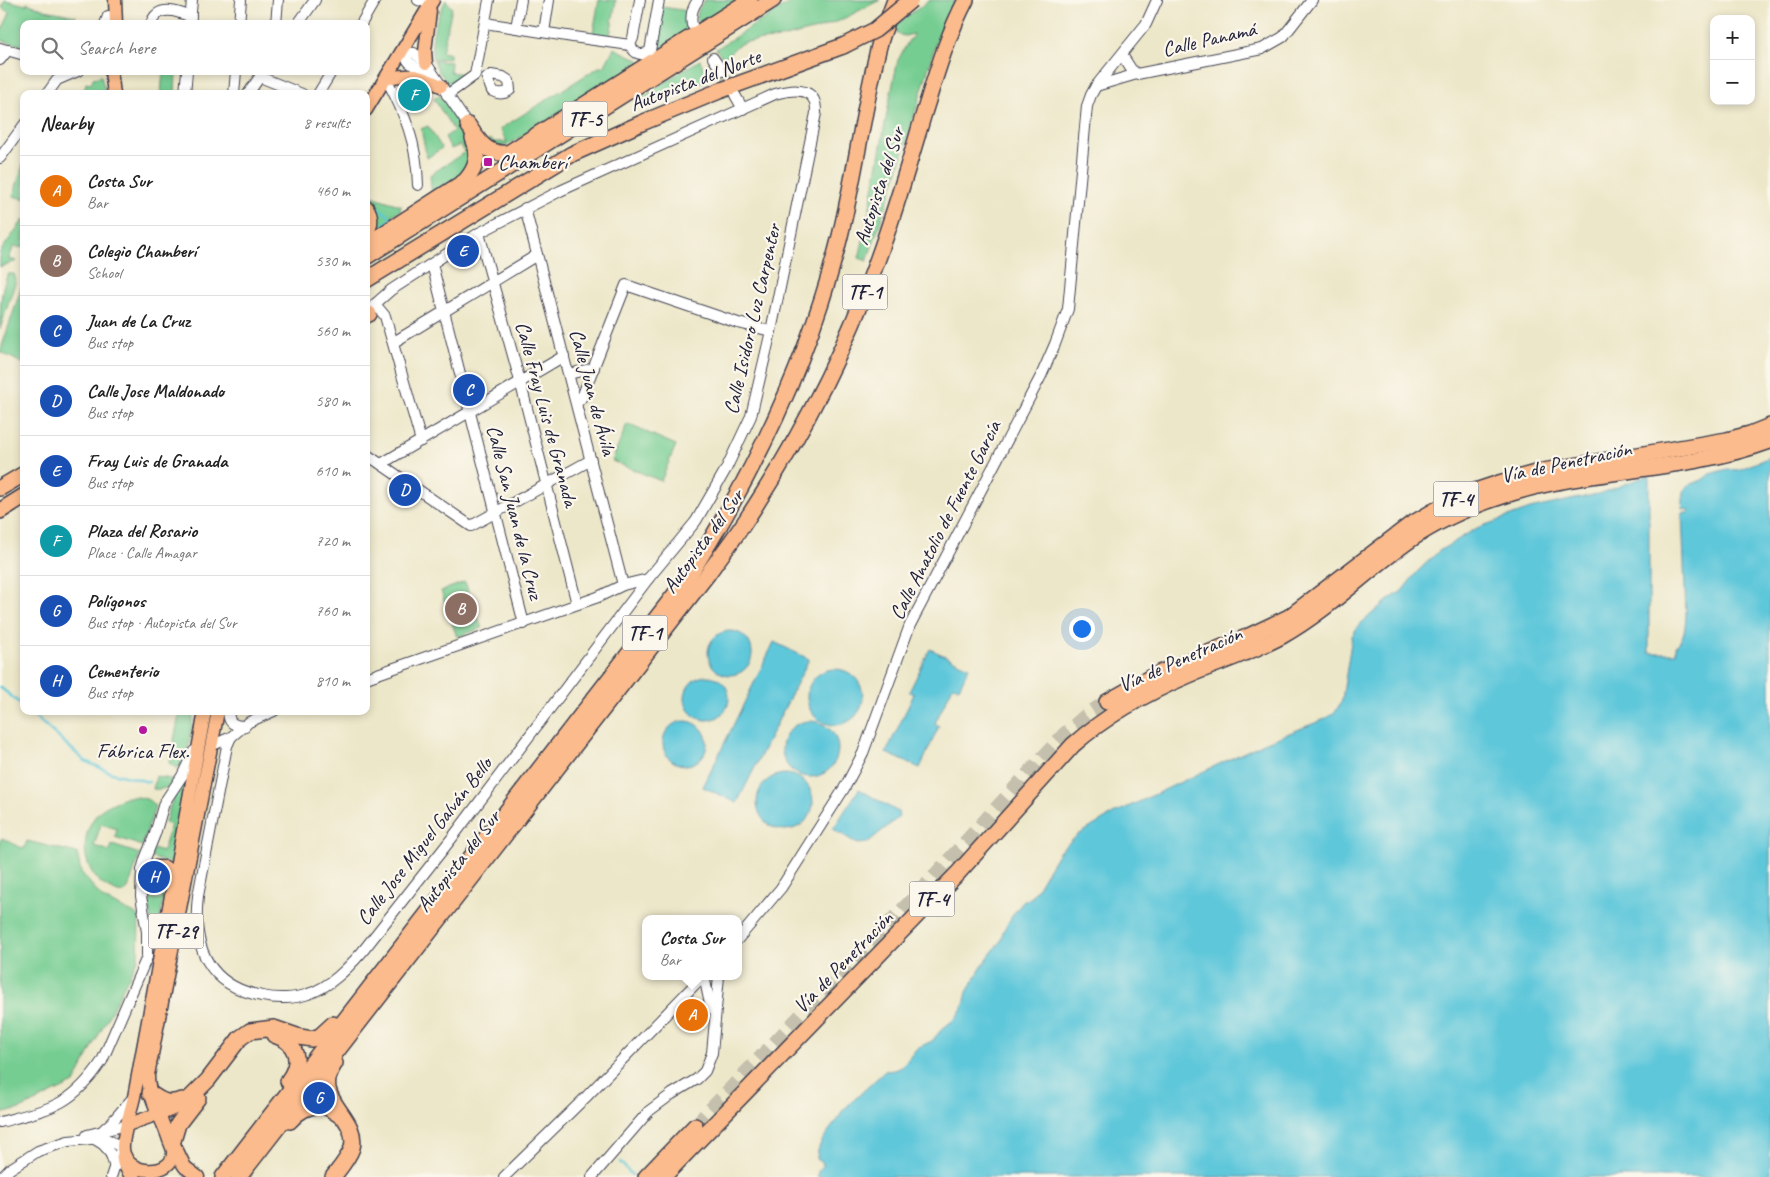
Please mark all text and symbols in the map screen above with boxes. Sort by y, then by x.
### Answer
street label: Calle Panamá [1160,15,1260,62]
map controls [1710,15,1755,105]
button: + [1710,15,1755,60]
search box [20,20,370,75]
icon: search [38,34,66,62]
text: Search here [78,36,155,60]
street label: Autopista del Norte [626,42,766,117]
button: − [1710,60,1755,105]
pin: F [398,76,430,114]
road number: TF-5 [562,102,608,136]
text: Nearby [40,110,93,136]
text: 8 results [303,113,350,133]
street label: Autopista del Sur [848,122,911,248]
place label: Chamberí [498,149,571,175]
marker: Chamberí [482,156,494,168]
text: Costa Sur [87,169,152,193]
text: A [52,181,60,201]
text: 460 m [316,181,350,201]
text: Bar [87,193,108,213]
street label: Calle Isidoro Luz Carpenter [717,220,787,416]
pin: E [447,232,479,270]
text: Colegio Chamberí [87,239,196,263]
text: B [52,251,60,271]
text: 530 m [316,251,350,271]
text: School [87,263,121,283]
road number: TF-1 [842,274,888,310]
text: Juan de La Cruz [87,309,190,333]
street label: Calle Fray Luis de Granada [510,319,585,512]
text: C [52,321,60,341]
text: 560 m [316,321,350,341]
street label: Calle Juan de Ávila [564,326,623,460]
text: Bus stop [87,333,133,353]
pin: C [453,371,485,409]
text: Calle Jose Maldonado [87,379,224,403]
text: D [51,391,61,411]
text: 580 m [316,391,350,411]
text: Bus stop [87,403,133,423]
street label: Calle Anatolio de Fuente García [883,414,1007,624]
street label: Calle San Juan de la Cruz [481,422,550,604]
street label: Vía de Penetración [1498,435,1634,488]
text: Fray Luis de Granada [87,449,227,473]
text: E [52,461,60,481]
text: 610 m [316,461,350,481]
pin: D [389,471,421,509]
text: Bus stop [87,473,133,493]
street label: Autopista del Sur [657,482,751,598]
road number: TF-4 [1434,482,1478,516]
text: Plaza del Rosario [87,519,197,543]
text: F [52,531,60,551]
text: 720 m [316,531,350,551]
text: Place · Calle Amagar [87,543,197,563]
text: Polígonos [87,589,145,613]
pin: B [445,590,477,628]
text: G [52,601,60,621]
text: 760 m [316,601,350,621]
text: Bus stop · Autopista del Sur [87,613,237,633]
road number: TF-1 [622,616,668,650]
your location [1069,616,1095,642]
street label: Vía de Penetración [1114,620,1246,698]
text: Cementerio [87,659,158,683]
text: H [51,671,61,691]
text: 810 m [316,671,350,691]
text: Bus stop [87,683,133,703]
marker: Fábrica Flex. [137,724,149,736]
place label: Fábrica Flex. [97,738,190,764]
street label: Calle Jose Miguel Galván Bello [350,750,499,930]
street label: Autopista del Sur [410,803,507,917]
pin: H [138,858,170,896]
road number: TF-4 [910,882,954,916]
street label: Vía de Penetración [788,905,899,1019]
road number: TF-29 [148,914,204,948]
popup [642,915,742,980]
text: Costa Sur [660,926,724,950]
text: Bar [660,950,681,970]
pin: A [676,996,708,1034]
pin: G [303,1079,335,1117]

